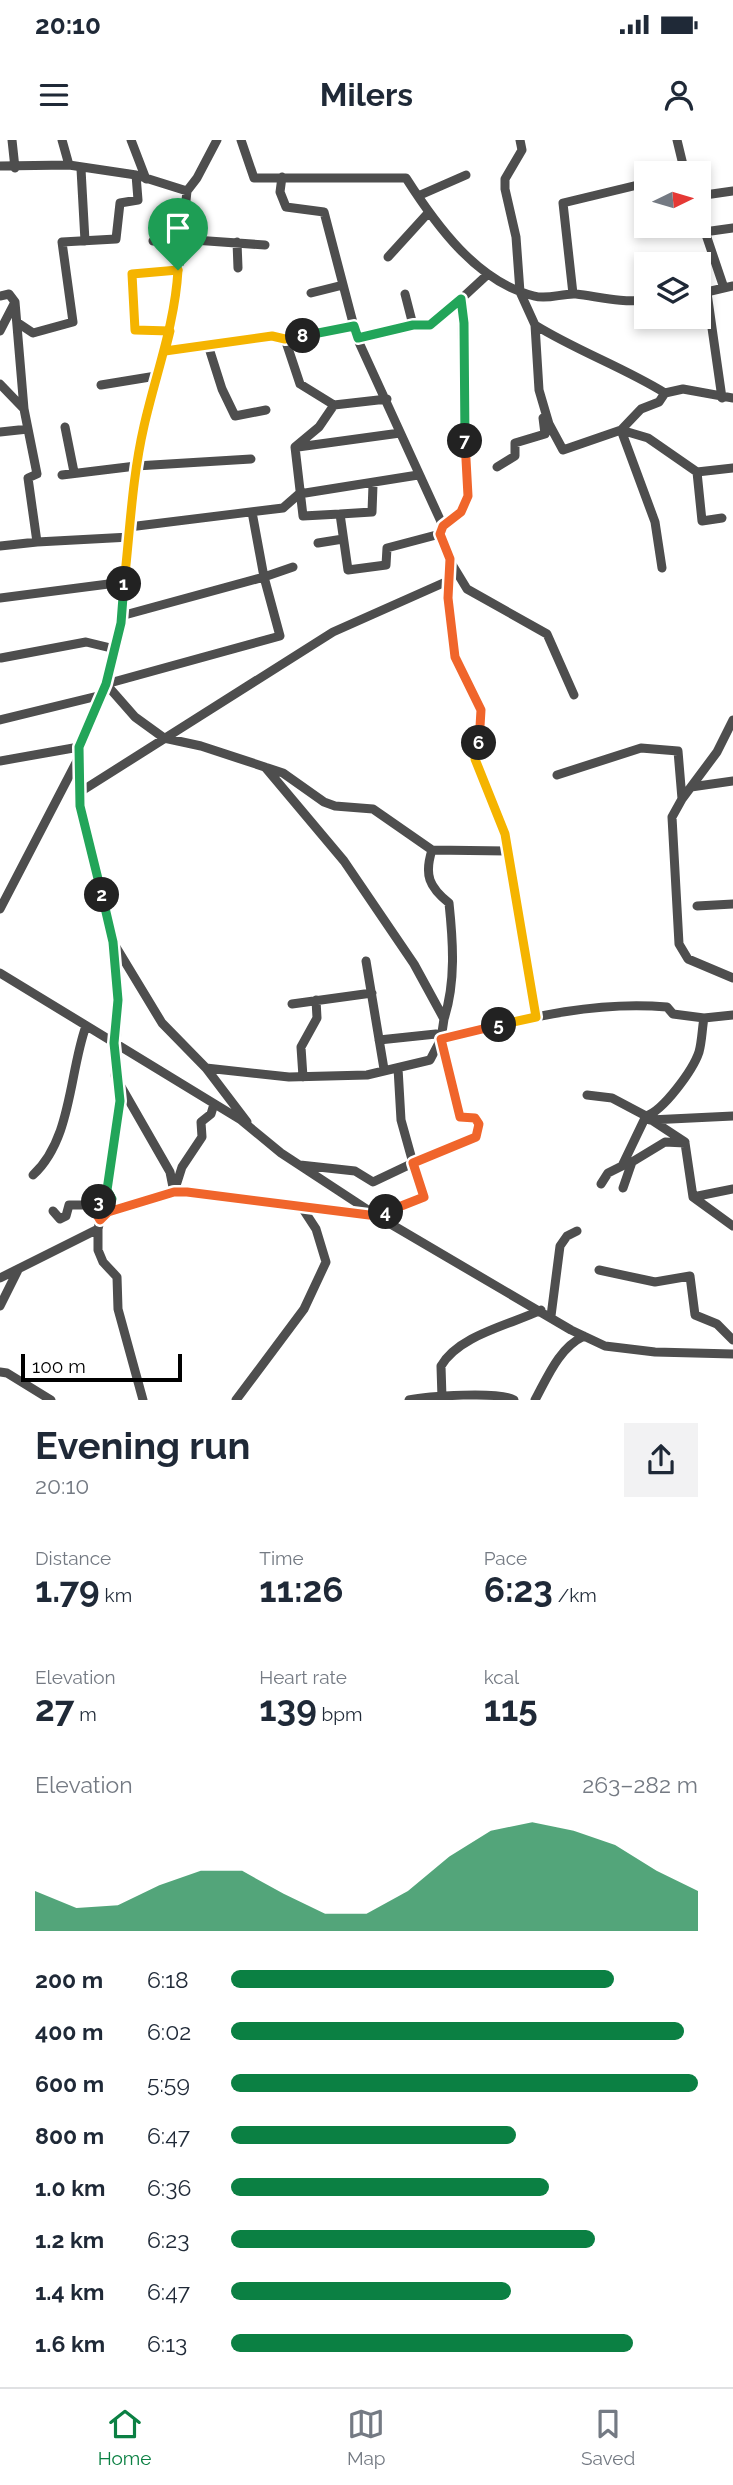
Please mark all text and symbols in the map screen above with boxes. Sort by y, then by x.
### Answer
text: 20:10 [35,10,101,40]
icon: menu [35,76,73,114]
text: Milers [320,76,413,113]
icon: person [660,76,698,114]
north arrow [634,161,710,238]
map controls [634,161,711,329]
pin [148,198,208,270]
icon: arrive [159,209,197,247]
button: layers [634,252,711,329]
pin: 8 [286,318,320,354]
text: 8 [297,324,308,346]
pin: 7 [448,424,482,458]
text: 7 [459,429,470,451]
pin: 1 [106,566,142,602]
text: 1 [119,572,128,594]
pin: 6 [462,726,496,760]
text: 6 [473,731,484,753]
pin: 2 [84,878,119,912]
text: 2 [96,883,107,905]
pin: 5 [482,1008,516,1043]
text: 5 [493,1013,504,1035]
pin: 3 [82,1184,116,1220]
text: 3 [93,1190,104,1212]
pin: 4 [368,1194,404,1230]
text: 4 [380,1200,391,1222]
scale bar [21,1351,182,1383]
text: 100 m [32,1355,86,1377]
text: Evening run [35,1423,250,1468]
button: share [624,1423,698,1497]
text: 20:10 [35,1472,89,1499]
text: Distance [35,1547,111,1569]
text: Time [259,1547,304,1569]
text: Pace [484,1547,527,1569]
text: 1.79 [35,1569,100,1610]
text: 11:26 [259,1569,344,1610]
text: 6:23 [484,1569,553,1610]
text: km [100,1584,132,1606]
text: /km [553,1584,597,1606]
text: Elevation [35,1666,116,1688]
text: Heart rate [259,1666,347,1688]
text: kcal [484,1666,519,1688]
text: 27 [35,1688,74,1729]
text: 139 [259,1688,317,1729]
text: 115 [484,1688,538,1729]
text: m [74,1703,97,1725]
text: bpm [317,1703,363,1725]
text: Elevation [35,1771,133,1798]
text: 263–282 m [582,1771,698,1798]
text: 200 m [35,1966,103,1993]
text: 6:18 [147,1966,189,1993]
text: 400 m [35,2018,103,2045]
text: 6:02 [147,2018,191,2045]
text: 600 m [35,2070,104,2097]
text: 5:59 [147,2070,190,2097]
text: 800 m [35,2122,104,2149]
text: 6:47 [147,2122,190,2149]
text: 1.0 km [35,2174,105,2201]
text: 6:36 [147,2174,191,2201]
text: 1.2 km [35,2226,104,2253]
text: 6:23 [147,2226,189,2253]
text: 1.4 km [35,2278,104,2305]
text: 6:47 [147,2278,190,2305]
text: 1.6 km [35,2330,105,2357]
text: 6:13 [147,2330,187,2357]
tab: Home [98,2405,151,2469]
tab: Map [347,2405,386,2469]
tab: Saved [581,2405,635,2469]

